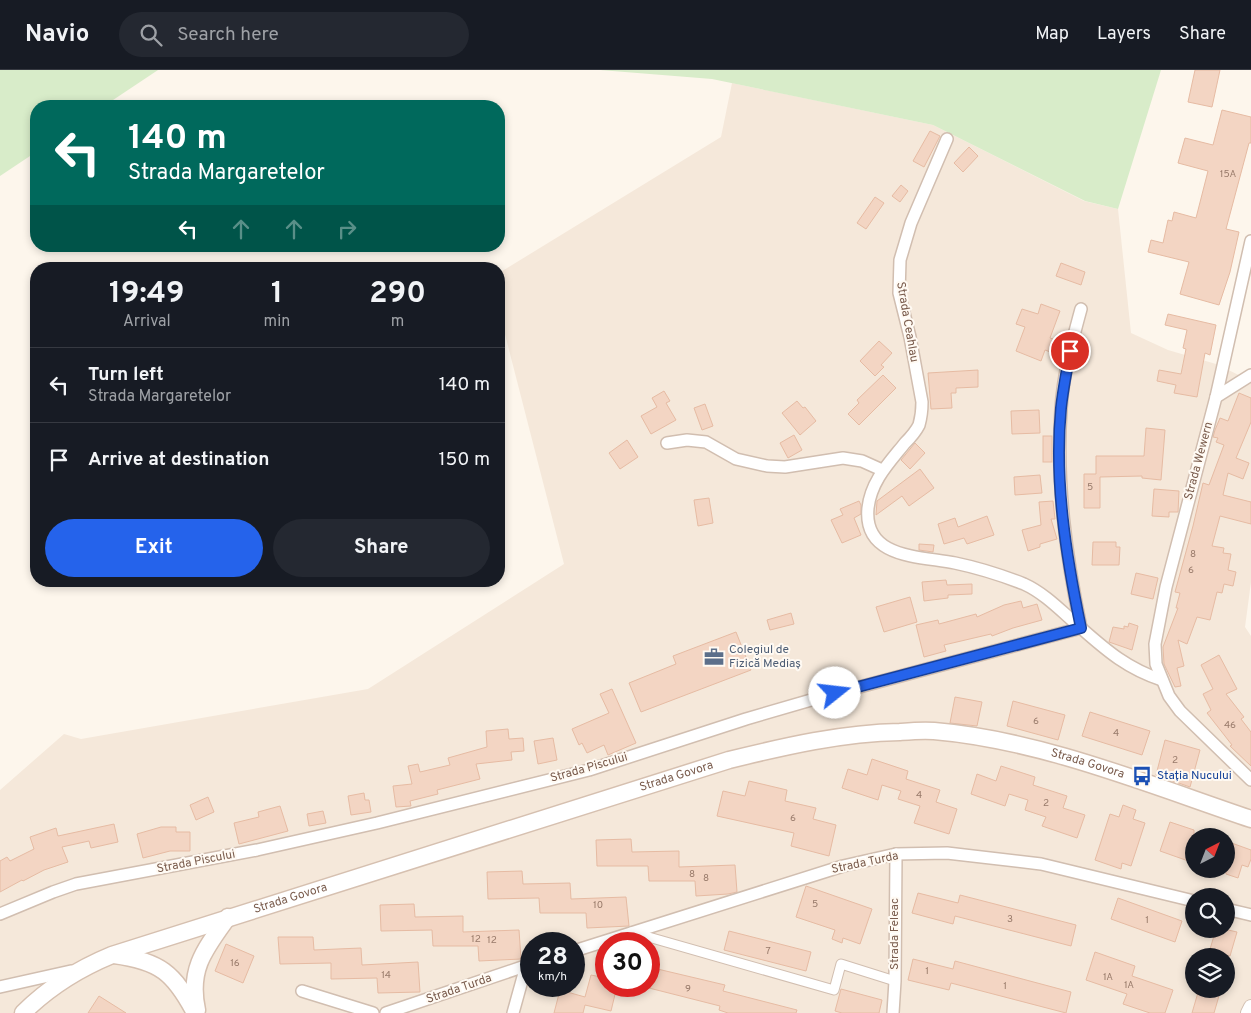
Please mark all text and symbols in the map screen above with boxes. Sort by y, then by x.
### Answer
search box [119,12,469,57]
text: Navio [25,20,89,50]
icon: search [137,21,165,49]
text: Search here [177,23,279,47]
text: Map [1035,23,1069,46]
text: Layers [1097,23,1151,46]
text: Share [1179,23,1226,46]
text: 140 m [128,117,227,161]
icon: left [45,120,110,185]
text: Strada Margaretelor [128,160,325,187]
house number: 15A [1220,168,1236,181]
icon: left [174,215,202,243]
icon: ahead [227,215,255,243]
icon: ahead [280,215,308,243]
icon: right [333,215,361,243]
text: 19:49 [109,276,185,313]
text: 1 [271,276,283,313]
text: 290 [369,276,426,313]
street label: Strada Ceahlau [892,281,922,363]
text: Arrival [123,312,171,332]
text: min [264,312,290,332]
text: m [391,312,404,332]
pin [1049,330,1091,372]
icon: arrive [1056,337,1084,365]
text: Turn left [88,363,164,387]
icon: left [45,371,73,399]
text: 140 m [439,373,490,397]
text: Strada Margaretelor [88,387,231,407]
street label: Strada Wewern [1181,420,1217,502]
icon: arrive [45,446,73,474]
text: Arrive at destination [88,448,269,472]
text: 150 m [438,448,490,472]
house number: 5 [1087,481,1093,494]
button: Exit [45,519,263,577]
button: Share [273,519,490,577]
house number: 8 [1190,548,1196,561]
house number: 6 [1188,564,1194,577]
place label: Colegiul de Fizică Mediaș [729,642,801,672]
office icon: Colegiul de Fizică Mediaș [703,646,725,668]
position arrow [808,666,860,718]
house number: 6 [1033,715,1039,728]
house number: 46 [1224,719,1236,732]
house number: 4 [1113,727,1119,740]
street label: Strada Govora [1049,745,1127,783]
street label: Strada Piscului [549,749,629,787]
house number: 2 [1172,754,1178,767]
street label: Strada Govora [638,757,715,796]
bus stop icon: Stația Nucului [1131,765,1153,787]
place label: Stația Nucului [1157,768,1232,784]
house number: 4 [916,789,922,802]
house number: 2 [1043,797,1049,810]
house number: 6 [790,812,796,825]
north arrow [1185,828,1235,878]
map controls [1185,828,1235,998]
street label: Strada Piscului [155,847,237,877]
street label: Strada Turda [830,848,900,878]
house number: 8 [689,868,695,881]
house number: 8 [703,872,709,885]
street label: Strada Govora [252,879,329,918]
button: search [1185,888,1235,938]
house number: 5 [812,898,818,911]
street label: Strada Feleac [887,898,903,970]
house number: 10 [593,899,603,912]
house number: 3 [1007,913,1013,926]
house number: 1 [1145,914,1149,927]
speed limit sign: 30 [595,932,660,997]
house number: 12 [471,933,481,946]
house number: 12 [487,934,497,947]
text: 28 [537,942,568,974]
house number: 7 [765,945,771,958]
button: layers [1185,948,1235,998]
house number: 16 [230,957,240,970]
house number: 1 [925,965,929,978]
house number: 14 [381,969,391,982]
text: km/h [538,969,567,985]
street label: Strada Turda [424,970,494,1008]
house number: 1A [1103,971,1113,984]
house number: 1A [1124,979,1134,992]
house number: 1 [1003,980,1007,993]
house number: 9 [685,983,691,996]

